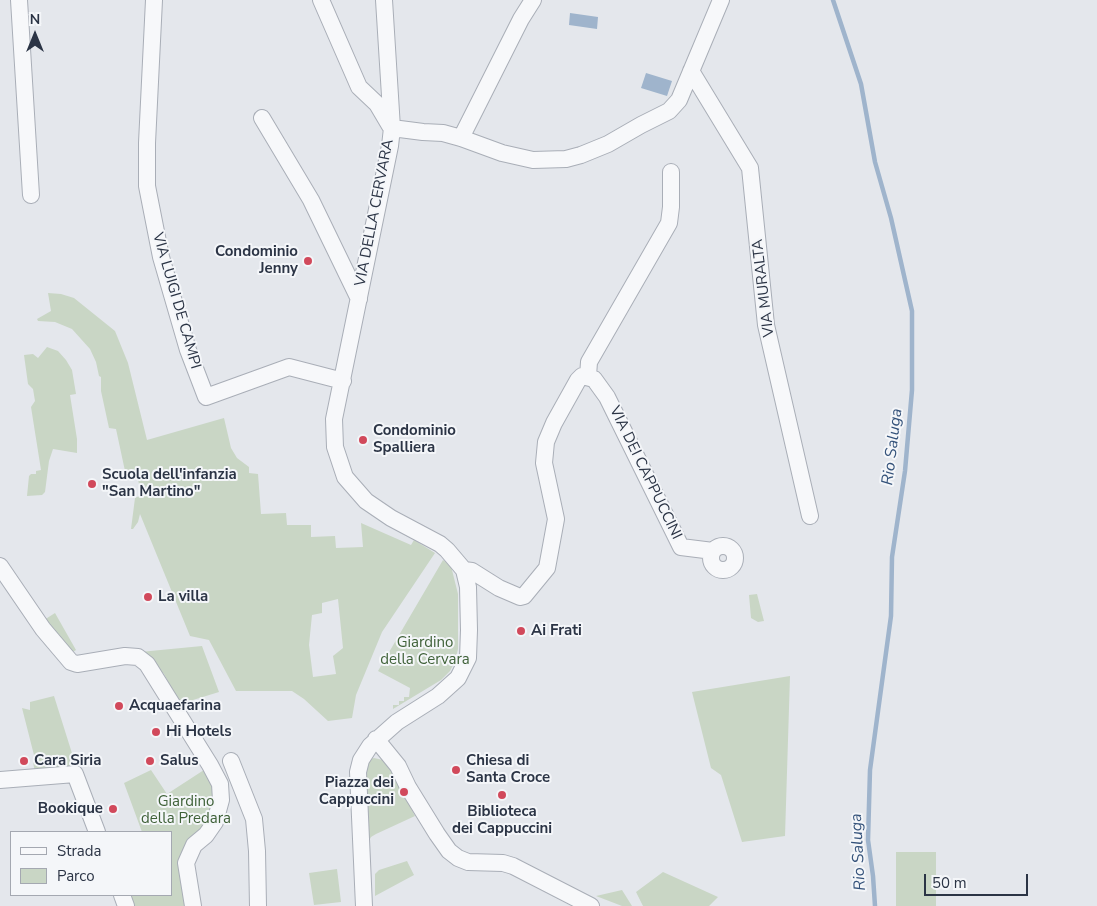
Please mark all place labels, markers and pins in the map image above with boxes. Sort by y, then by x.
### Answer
place label: Condominio Jenny [215,243,298,278]
marker: Condominio Jenny [302,255,314,267]
place label: Condominio Spalliera [373,422,456,457]
marker: Condominio Spalliera [357,434,369,446]
place label: Scuola dell'infanzia "San Martino" [102,466,237,501]
marker: Scuola dell'infanzia "San Martino" [86,478,98,490]
place label: La villa [158,588,208,606]
marker: La villa [142,591,154,603]
place label: Ai Frati [531,622,582,640]
marker: Ai Frati [515,625,527,637]
place label: Acquaefarina [129,697,221,715]
marker: Acquaefarina [113,700,125,712]
place label: Hi Hotels [166,723,231,741]
marker: Hi Hotels [150,726,162,738]
place label: Cara Siria [34,752,101,770]
place label: Salus [160,752,198,770]
place label: Chiesa di Santa Croce [466,752,550,787]
marker: Cara Siria [18,755,30,767]
marker: Salus [144,755,156,767]
marker: Chiesa di Santa Croce [450,764,462,776]
place label: Piazza dei Cappuccini [319,774,394,809]
marker: Piazza dei Cappuccini [398,786,410,798]
marker: Biblioteca dei Cappuccini [496,789,508,801]
place label: Bookique [38,800,103,818]
marker: Bookique [107,803,119,815]
place label: Biblioteca dei Cappuccini [452,803,552,838]

